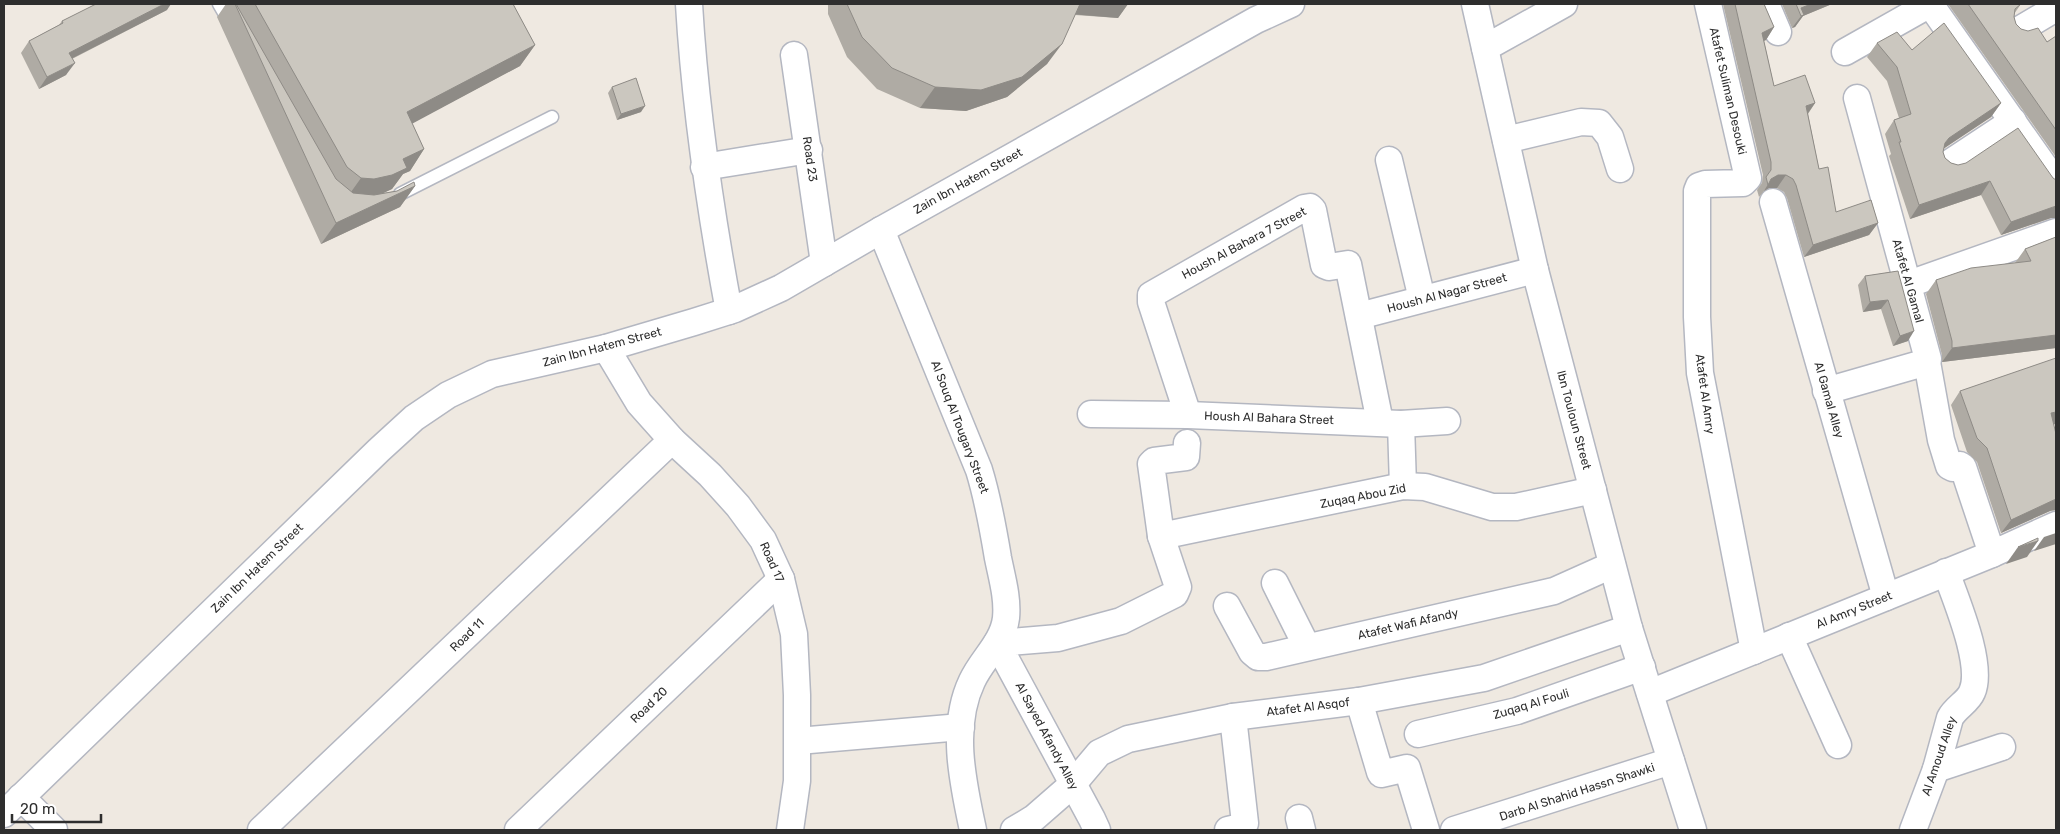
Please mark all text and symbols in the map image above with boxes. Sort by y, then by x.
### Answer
street label: Atafet Suliman Desouki [1707,26,1749,156]
street label: Road 23 [800,135,820,183]
street label: Zain Ibn Hatem Street [911,145,1025,217]
street label: Housh Al Bahara 7 Street [1179,204,1309,282]
street label: Atafet Al Gamal [1889,238,1927,325]
street label: Housh Al Nagar Street [1386,270,1509,316]
street label: Zain Ibn Hatem Street [541,324,663,370]
street label: Atafet Al Amry [1692,353,1718,435]
street label: Al Souq Al Tougary Street [928,359,992,496]
street label: Al Gamal Alley [1811,360,1847,440]
street label: Ibn Touloun Street [1554,369,1594,471]
street label: Housh Al Bahara Street [1204,409,1334,427]
street label: Zuqaq Abou Zid [1319,481,1407,511]
street label: Zain Ibn Hatem Street [208,520,306,616]
street label: Road 17 [757,540,787,584]
street label: Al Amry Street [1814,588,1894,632]
street label: Atafet Wafi Afandy [1356,606,1460,642]
street label: Road 11 [447,615,487,655]
street label: Al Sayed Afandy Alley [1013,680,1082,793]
street label: Road 20 [628,684,670,726]
street label: Zuqaq Al Fouli [1491,686,1571,722]
street label: Atafet Al Asqof [1266,695,1351,719]
street label: Al Amoud Alley [1919,714,1959,798]
street label: Darb Al Shahid Hassn Shawki [1498,760,1657,824]
scale bar [12,792,101,824]
text: 20 m [20,800,55,818]

